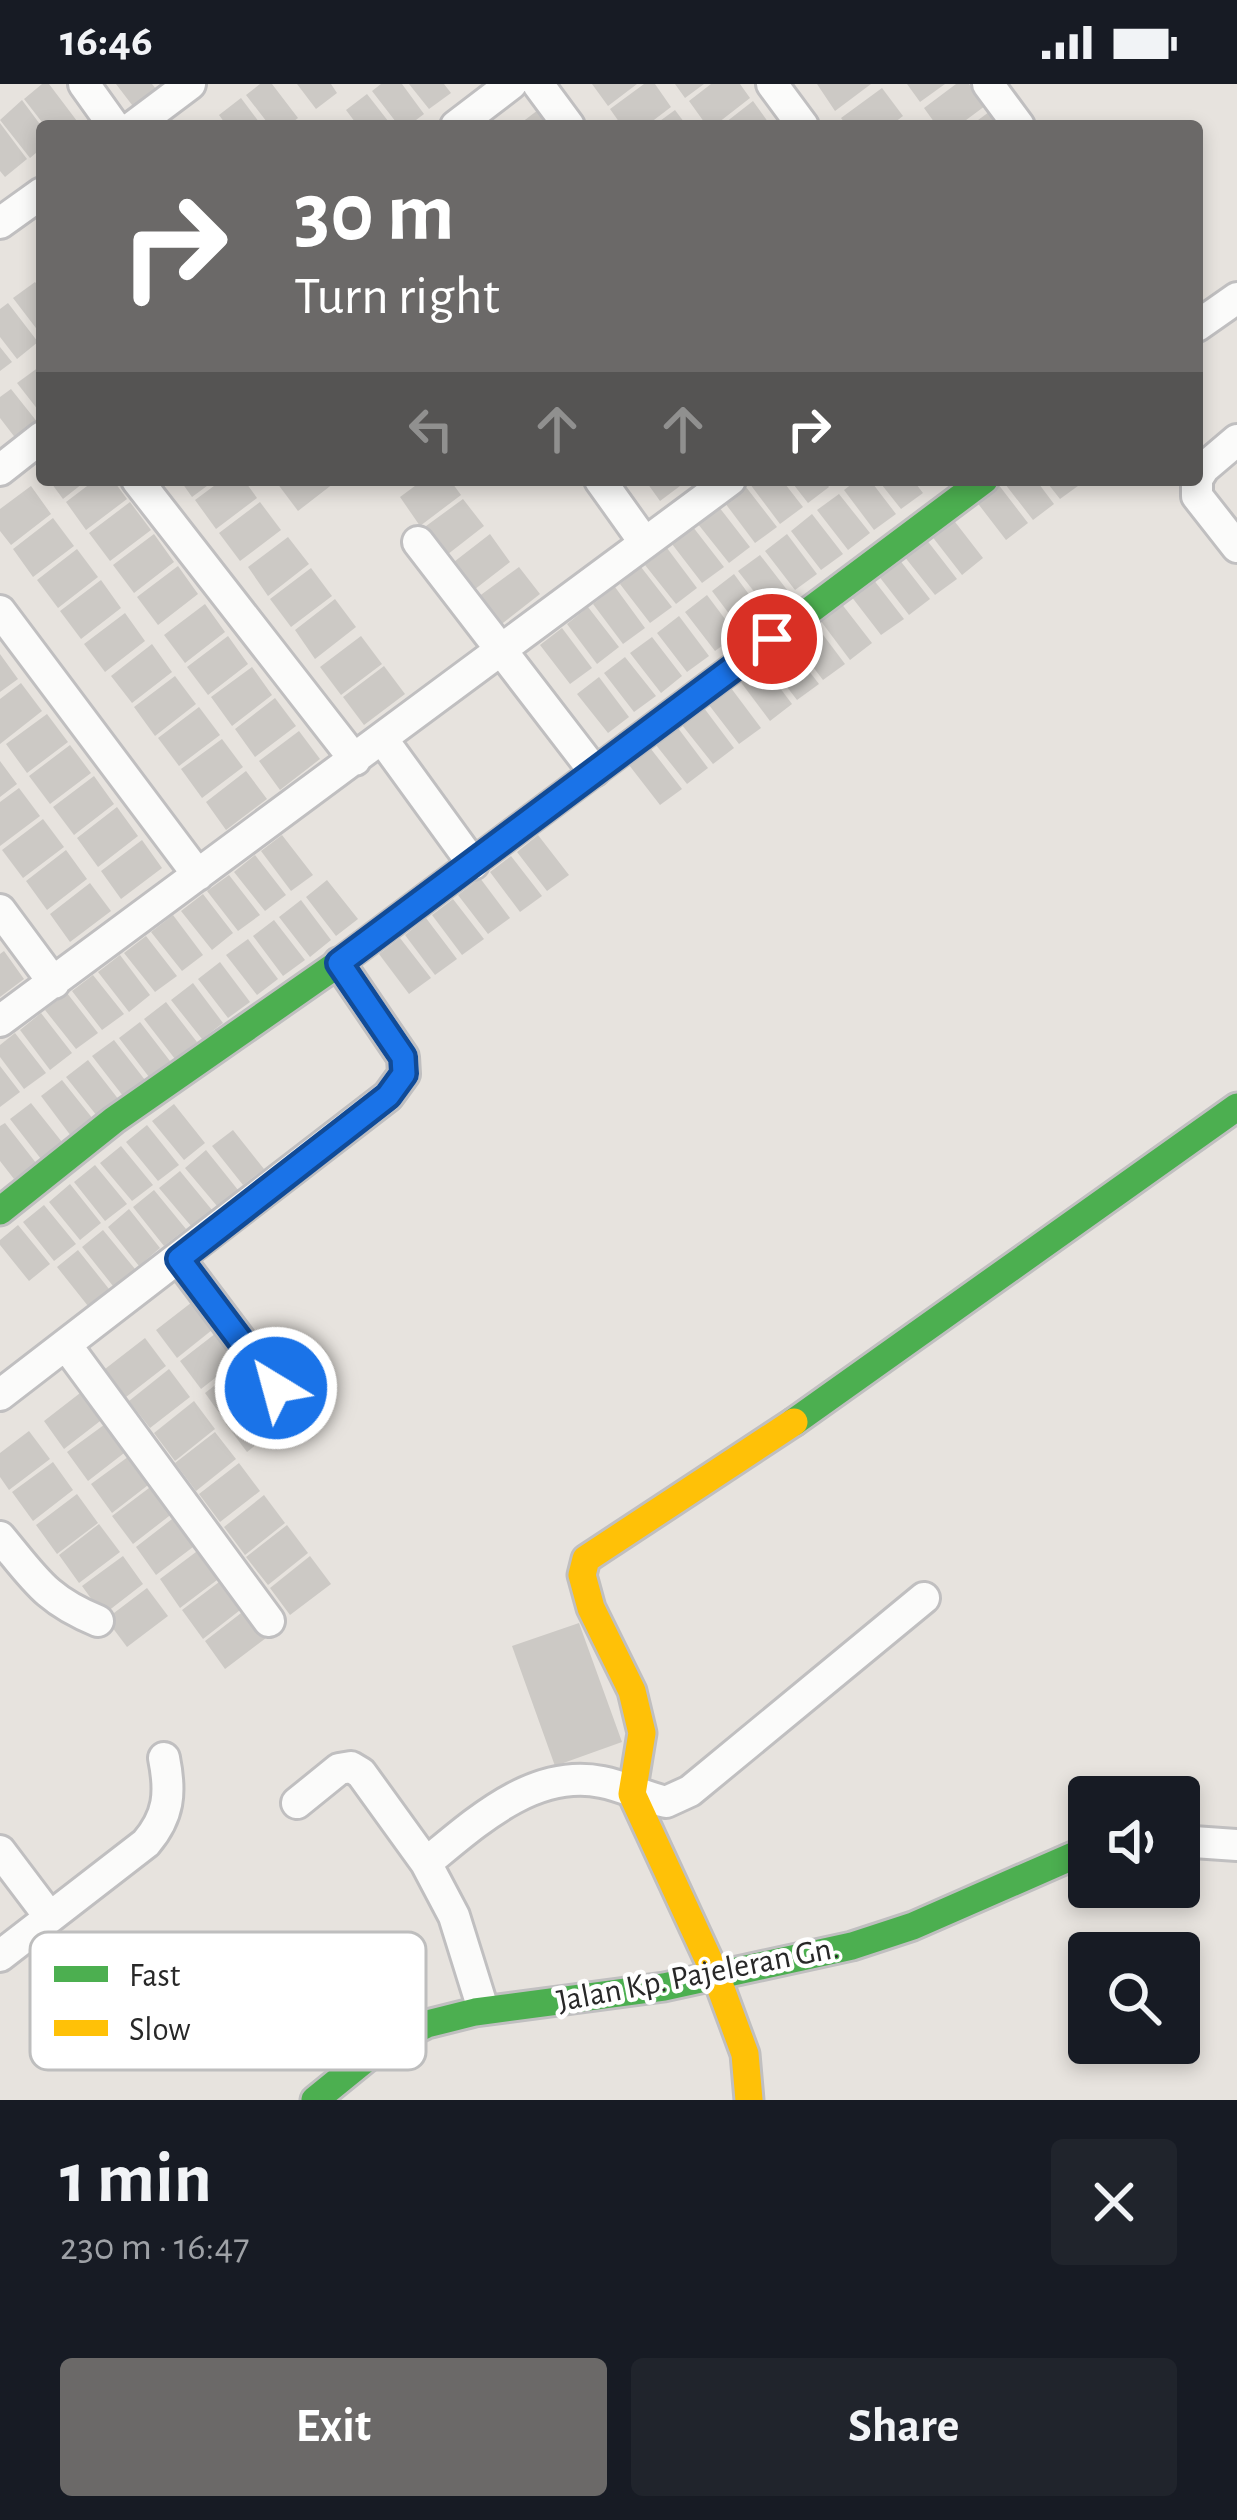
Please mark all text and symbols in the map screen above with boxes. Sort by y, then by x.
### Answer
text: 16:46 [60,19,153,64]
icon: right [96,168,252,324]
text: 30 m [294,172,454,256]
text: Turn right [294,270,500,324]
icon: left [398,396,464,462]
icon: ahead [524,396,590,462]
icon: ahead [650,396,716,462]
icon: right [776,396,842,462]
pin [721,588,823,690]
icon: arrive [739,606,805,672]
position arrow [213,1325,339,1451]
map controls [1068,1776,1200,2064]
button: sound [1068,1776,1200,1908]
street label: Jalan Kp. Pajeleran Gn. [554,1931,842,2019]
legend [30,1932,426,2070]
button: search [1068,1932,1200,2064]
text: Fast [129,1960,181,1993]
text: Slow [129,2014,190,2047]
button: close [1051,2139,1177,2265]
text: 1 min [60,2143,212,2215]
text: 230 m · 16:47 [60,2228,250,2267]
button: Exit [60,2358,607,2496]
button: Share [631,2358,1177,2496]

